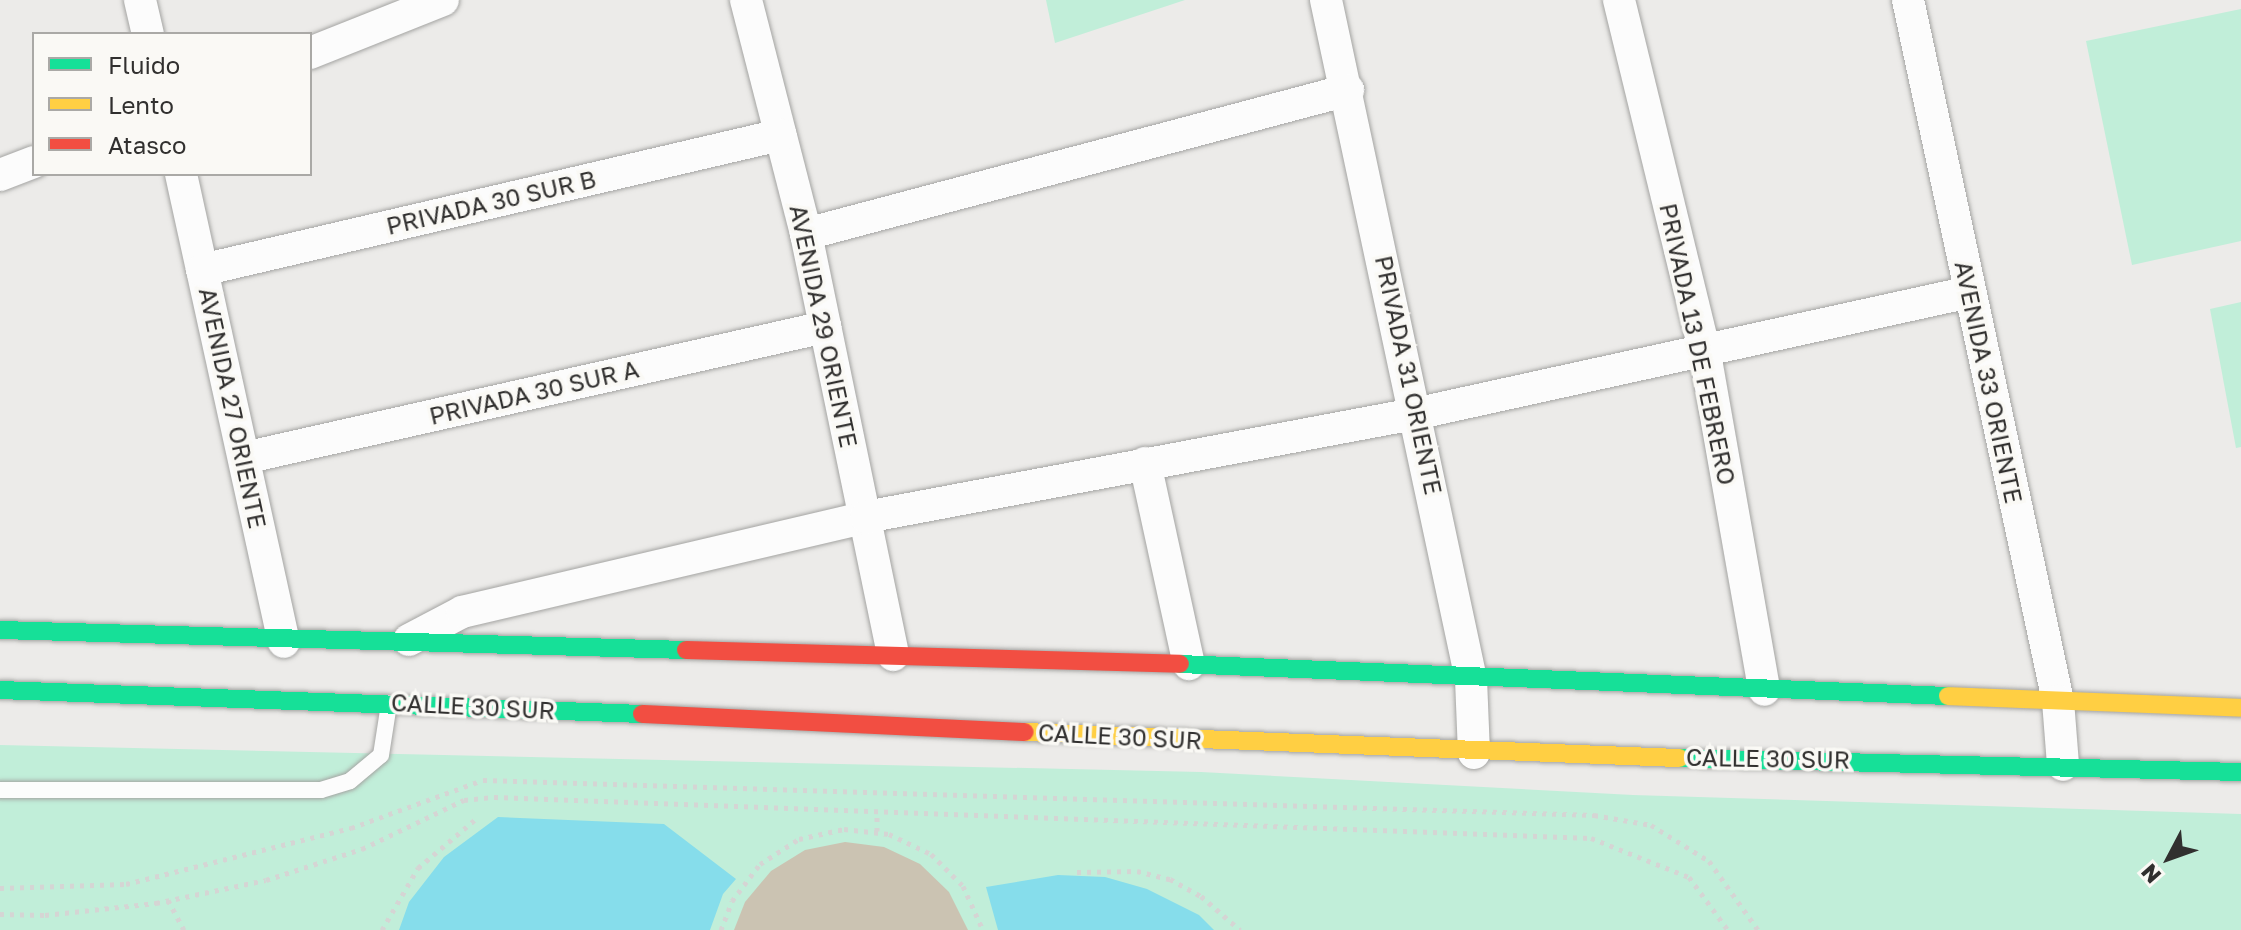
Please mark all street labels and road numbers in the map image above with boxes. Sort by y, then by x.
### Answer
street label: PRIVADA 30 SUR B [383,164,599,240]
street label: PRIVADA 13 DE FEBRERO [1654,201,1742,487]
street label: AVENIDA 29 ORIENTE [784,202,864,450]
street label: PRIVADA 31 ORIENTE [1370,253,1448,497]
street label: AVENIDA 33 ORIENTE [1949,258,2029,506]
street label: AVENIDA 27 ORIENTE [193,285,273,531]
street label: PRIVADA 30 SUR A [426,354,642,430]
street label: CALLE 30 SUR [390,687,556,725]
street label: CALLE 30 SUR [1037,717,1203,755]
street label: CALLE 30 SUR [1686,742,1850,774]

